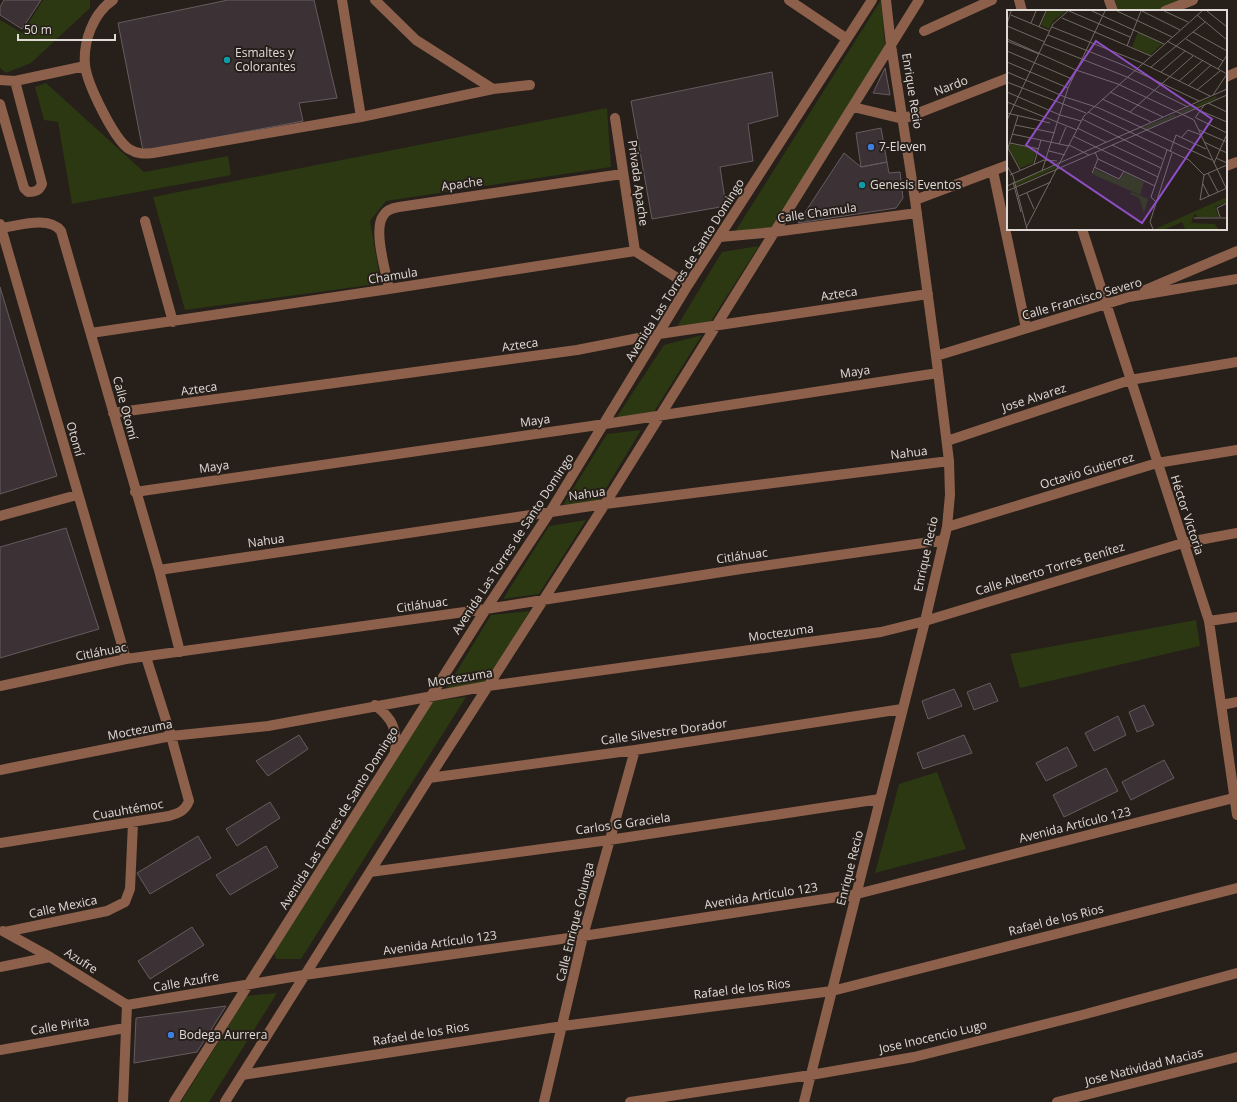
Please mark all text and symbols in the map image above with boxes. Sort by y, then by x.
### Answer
inset map [1007,10,1227,230]
scale bar [18,16,115,42]
text: 50 m [24,21,52,38]
place label: Esmaltes y Colorantes [235,44,296,75]
street label: Enrique Recio [898,52,927,130]
marker: Esmaltes y Colorantes [222,55,232,65]
street label: Nardo [931,71,970,100]
place label: 7-Eleven [879,138,926,155]
street label: Privada Apache [624,139,653,227]
marker: 7-Eleven [866,142,876,152]
street label: Apache [440,172,484,195]
street label: Avenida Las Torres de Santo Domingo [621,175,748,364]
place label: Genesis Eventos [870,176,961,193]
marker: Genesis Eventos [857,180,867,190]
street label: Calle Chamula [776,199,858,226]
street label: Chamula [367,263,419,288]
street label: Calle Francisco Severo [1020,273,1144,324]
street label: Azteca [819,282,858,305]
street label: Azteca [501,334,539,355]
street label: Maya [839,361,871,382]
street label: Calle Otomí [109,374,142,442]
street label: Azteca [180,378,218,399]
street label: Jose Alvarez [999,379,1068,416]
street label: Maya [519,410,551,431]
street label: Otomí [62,420,89,459]
street label: Nahua [889,442,928,463]
street label: Octavio Gutierrez [1038,448,1136,493]
street label: Avenida Las Torres de Santo Domingo [448,450,578,637]
street label: Maya [198,456,230,477]
street label: Héctor Victoria [1167,473,1208,557]
street label: Nahua [567,483,606,505]
street label: Enrique Recio [909,515,942,593]
street label: Nahua [246,530,285,552]
street label: Calle Alberto Torres Benítez [973,538,1127,599]
street label: Citláhuac [715,543,769,568]
street label: Citláhuac [395,592,449,617]
street label: Moctezuma [747,620,815,645]
street label: Citláhuac [74,638,128,665]
street label: Moctezuma [426,664,494,691]
street label: Calle Silvestre Dorador [600,714,728,749]
street label: Moctezuma [106,715,174,744]
street label: Avenida Las Torres de Santo Domingo [275,723,402,912]
street label: Cuauhtémoc [91,795,165,824]
street label: Avenida Artículo 123 [1017,802,1133,847]
street label: Carlos G Graciela [574,808,671,839]
street label: Enrique Recio [832,829,867,907]
street label: Calle Enrique Colunga [551,860,598,983]
street label: Avenida Artículo 123 [703,878,819,913]
street label: Calle Mexica [27,891,99,922]
street label: Rafael de los Rios [1007,899,1105,940]
street label: Avenida Artículo 123 [382,926,498,959]
street label: Azufre [61,944,101,978]
street label: Calle Azufre [152,967,220,996]
street label: Rafael de los Rios [693,974,792,1003]
street label: Calle Pirita [29,1012,91,1039]
street label: Jose Inocencio Lugo [876,1016,989,1057]
street label: Rafael de los Rios [372,1017,471,1050]
place label: Bodega Aurrera [179,1026,267,1043]
marker: Bodega Aurrera [166,1030,176,1040]
street label: Jose Natividad Macias [1082,1044,1205,1090]

